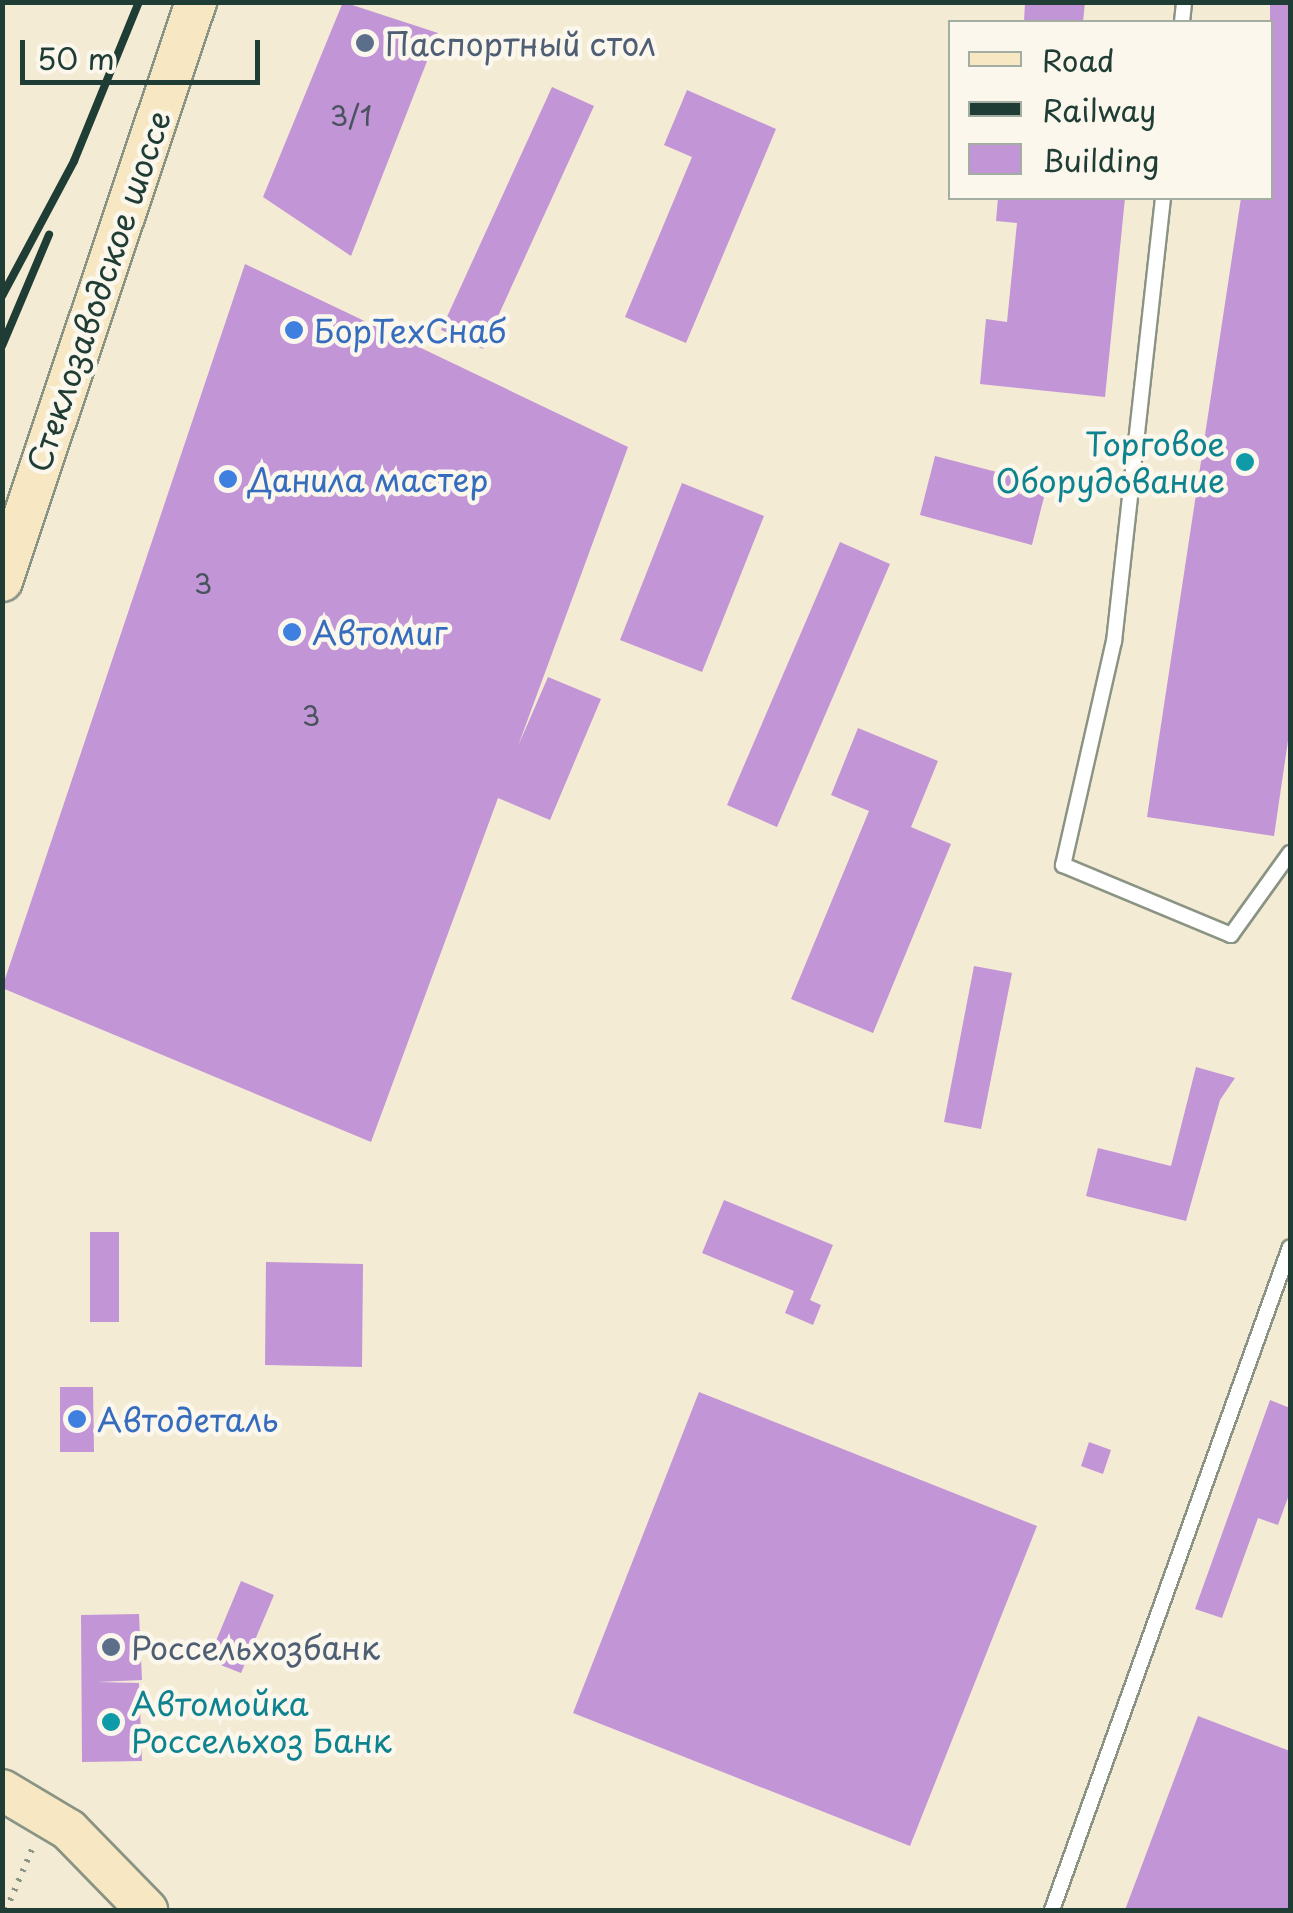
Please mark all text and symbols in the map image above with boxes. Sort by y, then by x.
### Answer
scale bar [25,20,265,82]
legend [948,20,1273,200]
place label: Паспортный стол [385,24,658,62]
marker: Паспортный стол [354,32,376,54]
text: 50 m [37,35,115,80]
text: Road [1042,37,1115,82]
text: Railway [1042,87,1156,132]
house number: 3/1 [330,98,372,132]
street label: Стеклозаводское шоссе [18,105,178,477]
text: Building [1042,137,1159,182]
place label: БорТехСнаб [314,311,506,349]
marker: БорТехСнаб [283,319,305,341]
place label: Торговое Оборудование [996,425,1225,500]
marker: Торговое Оборудование [1234,451,1256,473]
place label: Данила мастер [248,460,489,498]
marker: Данила мастер [217,468,239,490]
house number: 3 [194,566,212,600]
place label: Автомиг [312,613,447,651]
marker: Автомиг [281,621,303,643]
house number: 3 [302,698,320,732]
place label: Автодеталь [97,1400,278,1438]
marker: Автодеталь [66,1408,88,1430]
place label: Россельхозбанк [131,1628,380,1666]
marker: Россельхозбанк [100,1636,122,1658]
place label: Автомойка Россельхоз Банк [131,1685,392,1760]
marker: Автомойка Россельхоз Банк [100,1711,122,1733]

